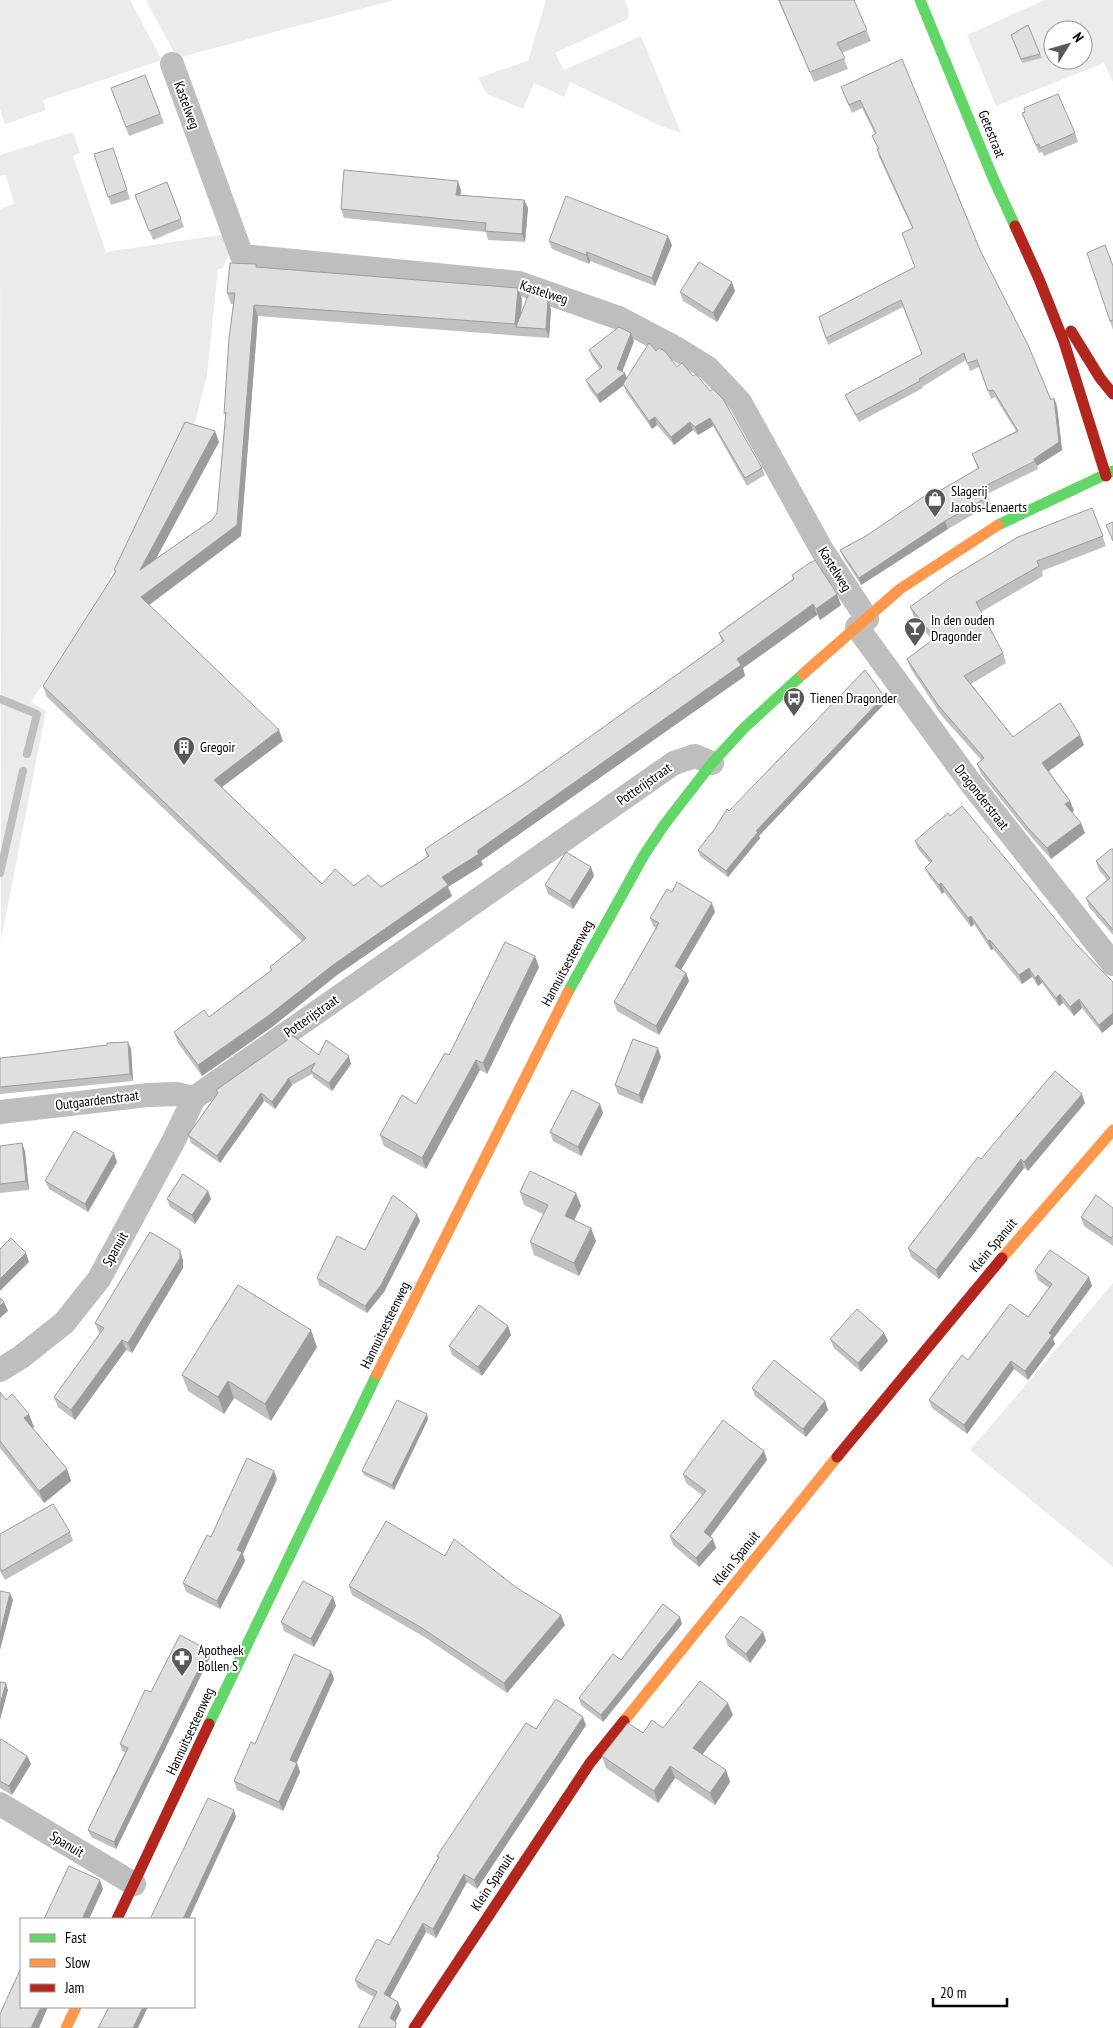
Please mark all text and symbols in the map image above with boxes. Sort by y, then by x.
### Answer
north arrow [1043,20,1093,70]
text: N [1069,29,1088,46]
street label: Kastelweg [170,79,204,131]
street label: Getestraat [974,108,1010,161]
street label: Kastelweg [518,276,570,308]
place label: Slagerij Jacobs-Lenaerts [950,482,1027,516]
shop icon: Slagerij Jacobs-Lenaerts [923,487,947,518]
street label: Kastelweg [814,543,856,595]
place label: In den ouden Dragonder [931,611,994,645]
bar icon: In den ouden Dragonder [903,616,927,647]
bus stop icon: Tienen Dragonder [782,686,806,717]
place label: Tienen Dragonder [810,689,897,707]
building icon: Gregoir [172,735,196,766]
place label: Gregoir [200,738,236,756]
street label: Potterijstraat [613,759,675,809]
street label: Dragonderstraat [951,761,1013,833]
street label: Hannuitsesteenweg [537,917,597,1009]
street label: Potterijstraat [280,991,342,1041]
street label: Outgaardenstraat [54,1086,140,1114]
street label: Klein Spanuit [965,1214,1021,1276]
street label: Spanuit [98,1228,132,1269]
street label: Hannuitsesteenweg [356,1278,414,1372]
street label: Klein Spanuit [709,1527,764,1589]
place label: Apotheek Bollen S [198,1641,244,1675]
pharmacy icon: Apotheek Bollen S [170,1646,194,1677]
street label: Hannuitsesteenweg [162,1684,218,1778]
street label: Spanuit [47,1827,88,1861]
street label: Klein Spanuit [466,1850,518,1914]
legend [20,1918,195,2008]
text: Fast [65,1928,86,1947]
text: Slow [65,1953,90,1972]
scale bar [933,1976,1007,2008]
text: Jam [64,1978,84,1997]
text: 20 m [940,1983,966,2002]

